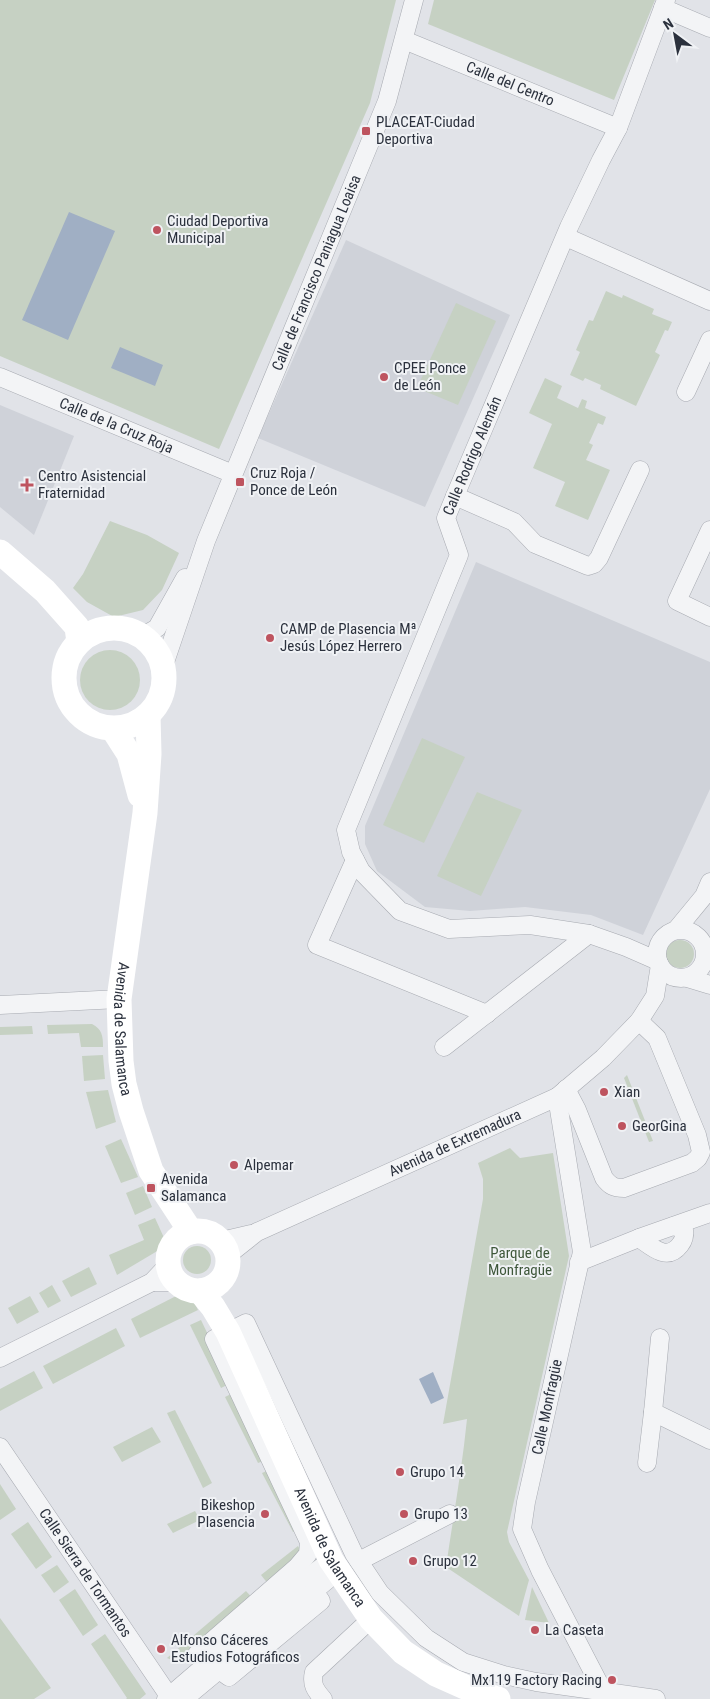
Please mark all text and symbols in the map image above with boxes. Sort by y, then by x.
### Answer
north arrow [650,10,700,60]
text: N [660,15,676,33]
street label: Calle del Centro [464,58,557,110]
place label: PLACEAT-Ciudad Deportiva [376,113,475,148]
marker: PLACEAT-Ciudad Deportiva [360,125,372,137]
street label: Calle de Francisco Paniagua Loaisa [268,172,365,373]
place label: Ciudad Deportiva Municipal [167,212,269,247]
marker: Ciudad Deportiva Municipal [151,224,163,236]
place label: CPEE Ponce de León [394,359,466,394]
marker: CPEE Ponce de León [378,371,390,383]
street label: Calle de la Cruz Roja [57,394,176,457]
street label: Calle Rodrigo Alemán [439,394,505,518]
place label: Cruz Roja / Ponce de León [250,464,337,499]
place label: Centro Asistencial Fraternidad [38,467,146,502]
marker: Cruz Roja / Ponce de León [234,476,246,488]
marker: Centro Asistencial Fraternidad [20,478,34,492]
place label: CAMP de Plasencia Mª Jesús López Herrero [280,620,417,655]
marker: CAMP de Plasencia Mª Jesús López Herrero [264,632,276,644]
street label: Avenida de Salamanca [110,961,136,1098]
place label: Xian [614,1083,640,1101]
marker: Xian [598,1086,610,1098]
street label: Avenida de Extremadura [386,1105,524,1181]
place label: GeorGina [632,1117,687,1135]
marker: GeorGina [616,1120,628,1132]
place label: Alpemar [244,1156,294,1174]
marker: Alpemar [228,1159,240,1171]
place label: Avenida Salamanca [161,1170,226,1205]
marker: Avenida Salamanca [145,1182,157,1194]
park label: Parque de Monfragüe [488,1244,552,1279]
street label: Calle Monfragüe [528,1358,566,1456]
place label: Grupo 14 [410,1463,464,1481]
marker: Grupo 14 [394,1466,406,1478]
street label: Avenida de Salamanca [290,1484,369,1611]
place label: Bikeshop Plasencia [197,1496,255,1531]
street label: Calle Sierra de Tormantos [35,1505,136,1641]
place label: Grupo 13 [414,1505,468,1523]
marker: Bikeshop Plasencia [259,1508,271,1520]
marker: Grupo 13 [398,1508,410,1520]
place label: Grupo 12 [423,1552,477,1570]
marker: Grupo 12 [407,1555,419,1567]
place label: La Caseta [545,1621,604,1639]
marker: La Caseta [529,1624,541,1636]
place label: Alfonso Cáceres Estudios Fotográficos [171,1631,300,1666]
marker: Alfonso Cáceres Estudios Fotográficos [155,1643,167,1655]
place label: Mx119 Factory Racing [471,1671,602,1689]
marker: Mx119 Factory Racing [606,1674,618,1686]

